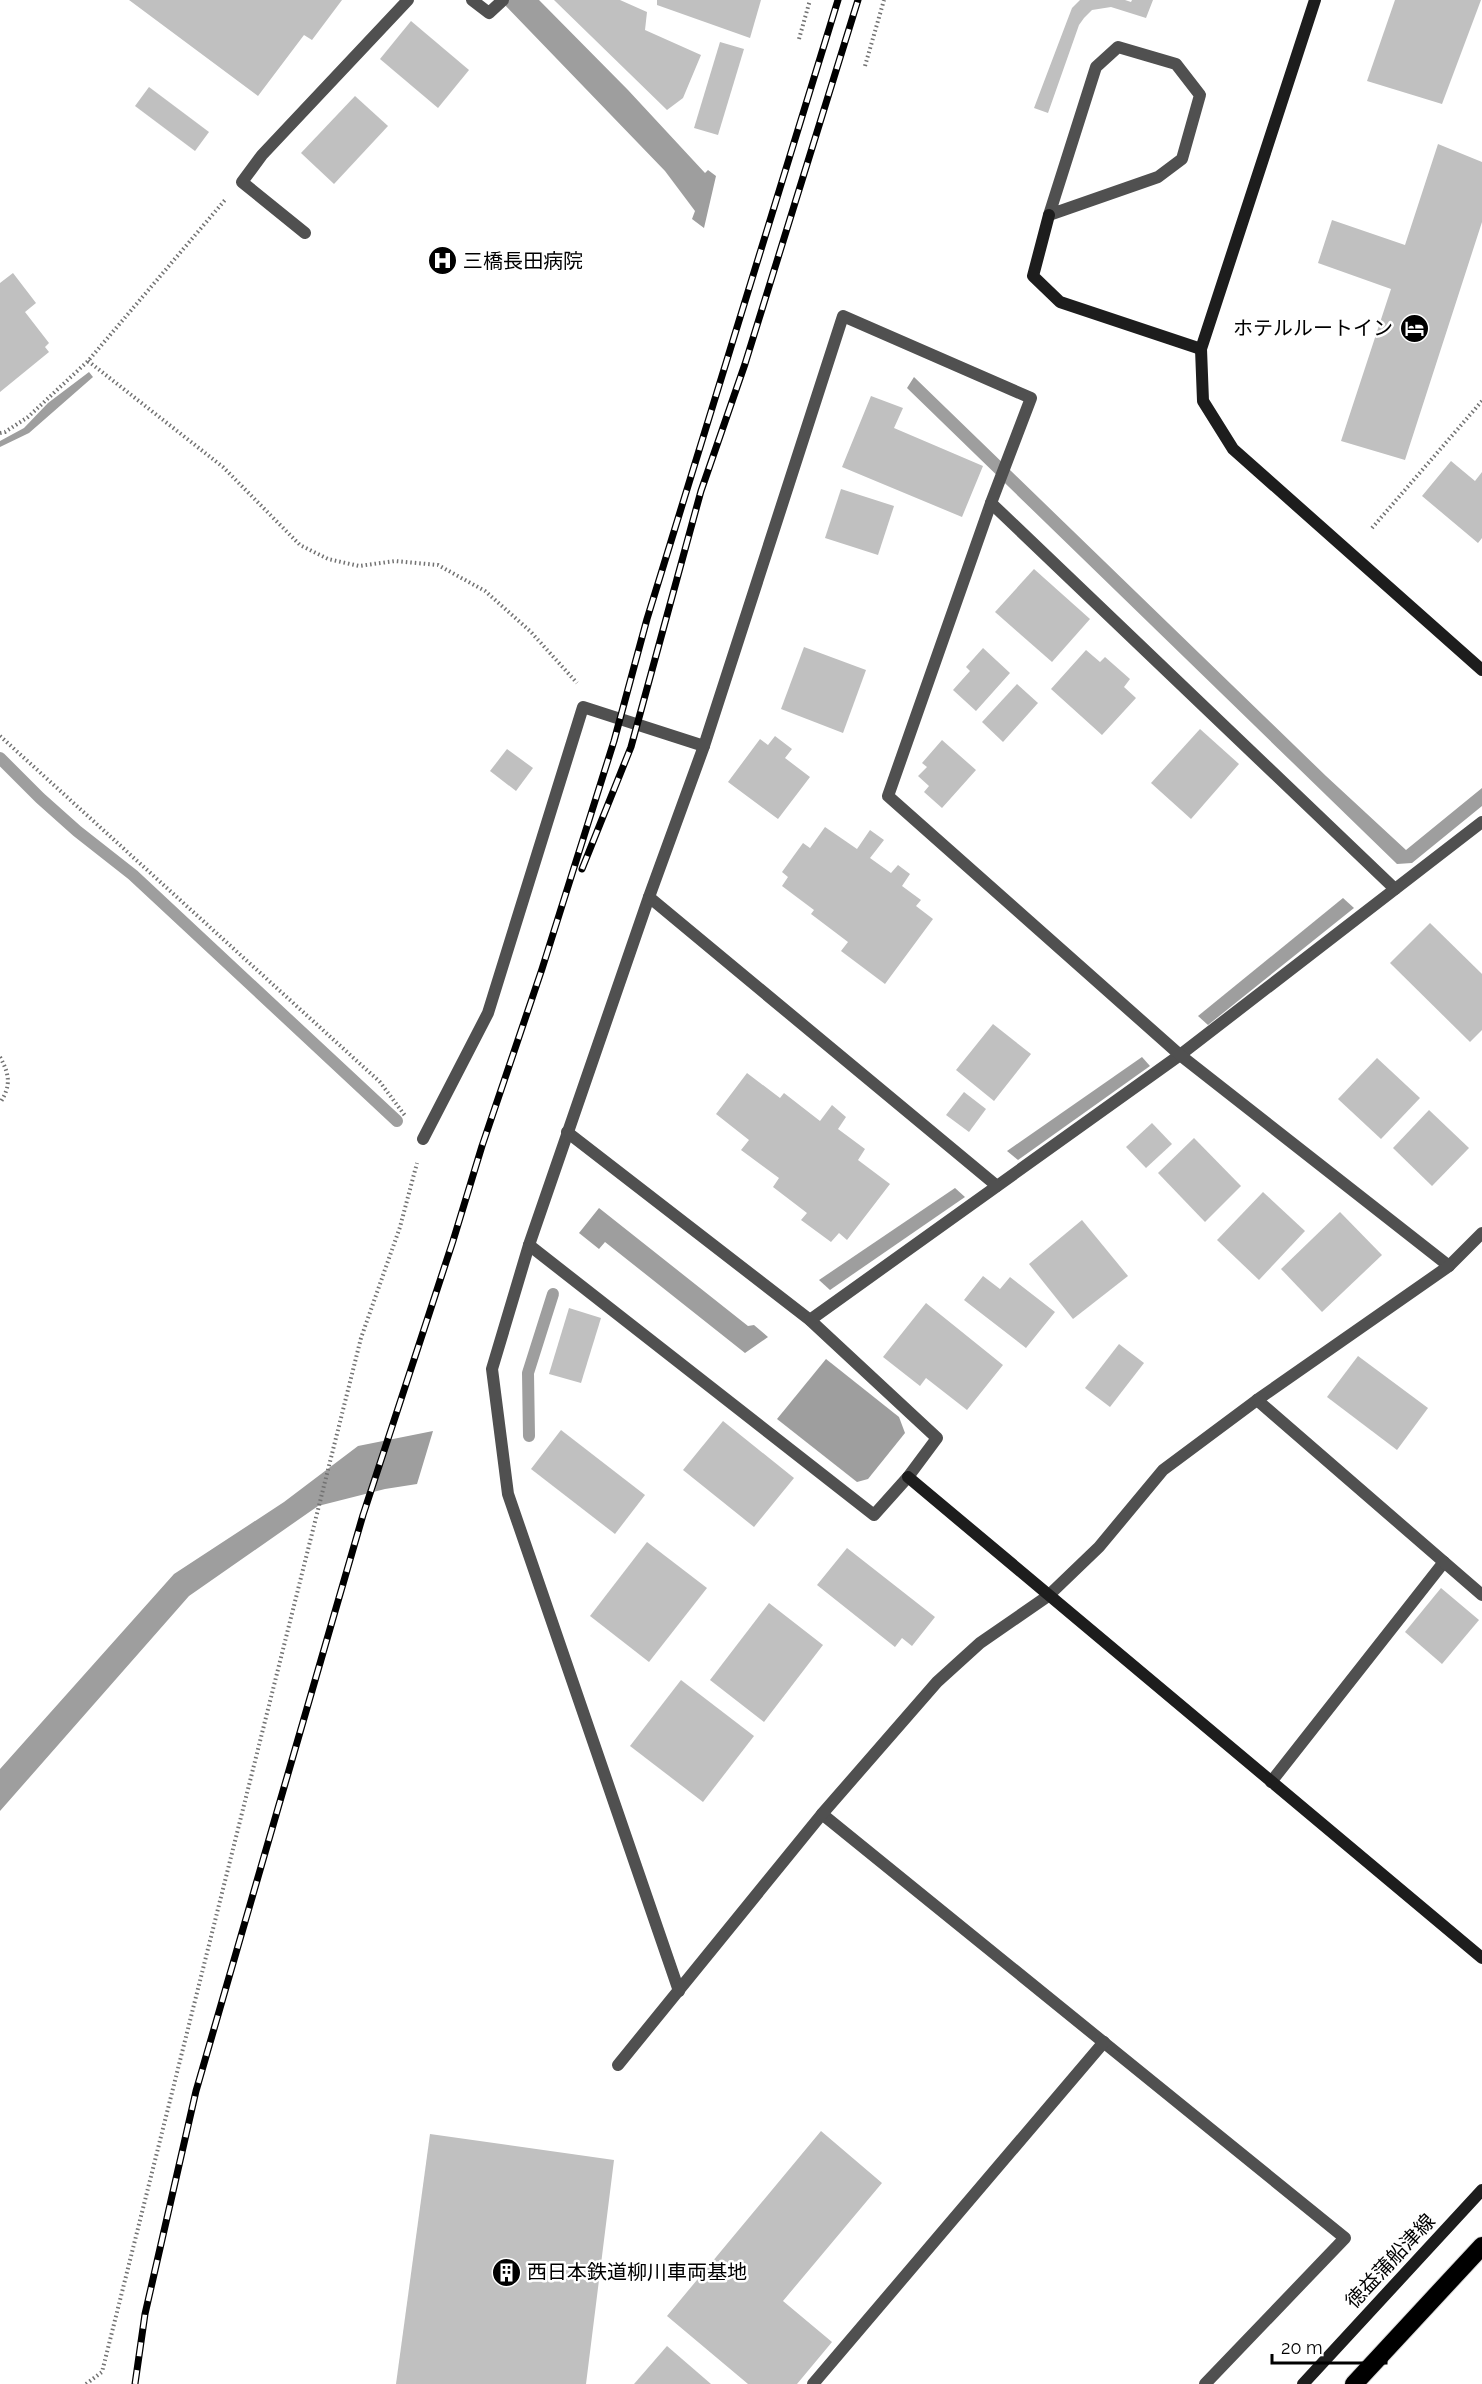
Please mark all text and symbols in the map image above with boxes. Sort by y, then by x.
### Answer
hospital icon: 三橋長田病院 [426,245,458,277]
place label: 三橋長田病院 [463,249,583,273]
hotel icon: ホテルルートイン [1398,312,1430,344]
place label: ホテルルートイン [1233,316,1393,340]
street label: 徳益蒲船津線 [1340,2209,1440,2313]
building icon: 西日本鉄道柳川車両基地 [490,2256,522,2288]
place label: 西日本鉄道柳川車両基地 [527,2260,747,2284]
scale bar [1272,2327,1386,2365]
text: 20 m [1281,2337,1323,2358]

